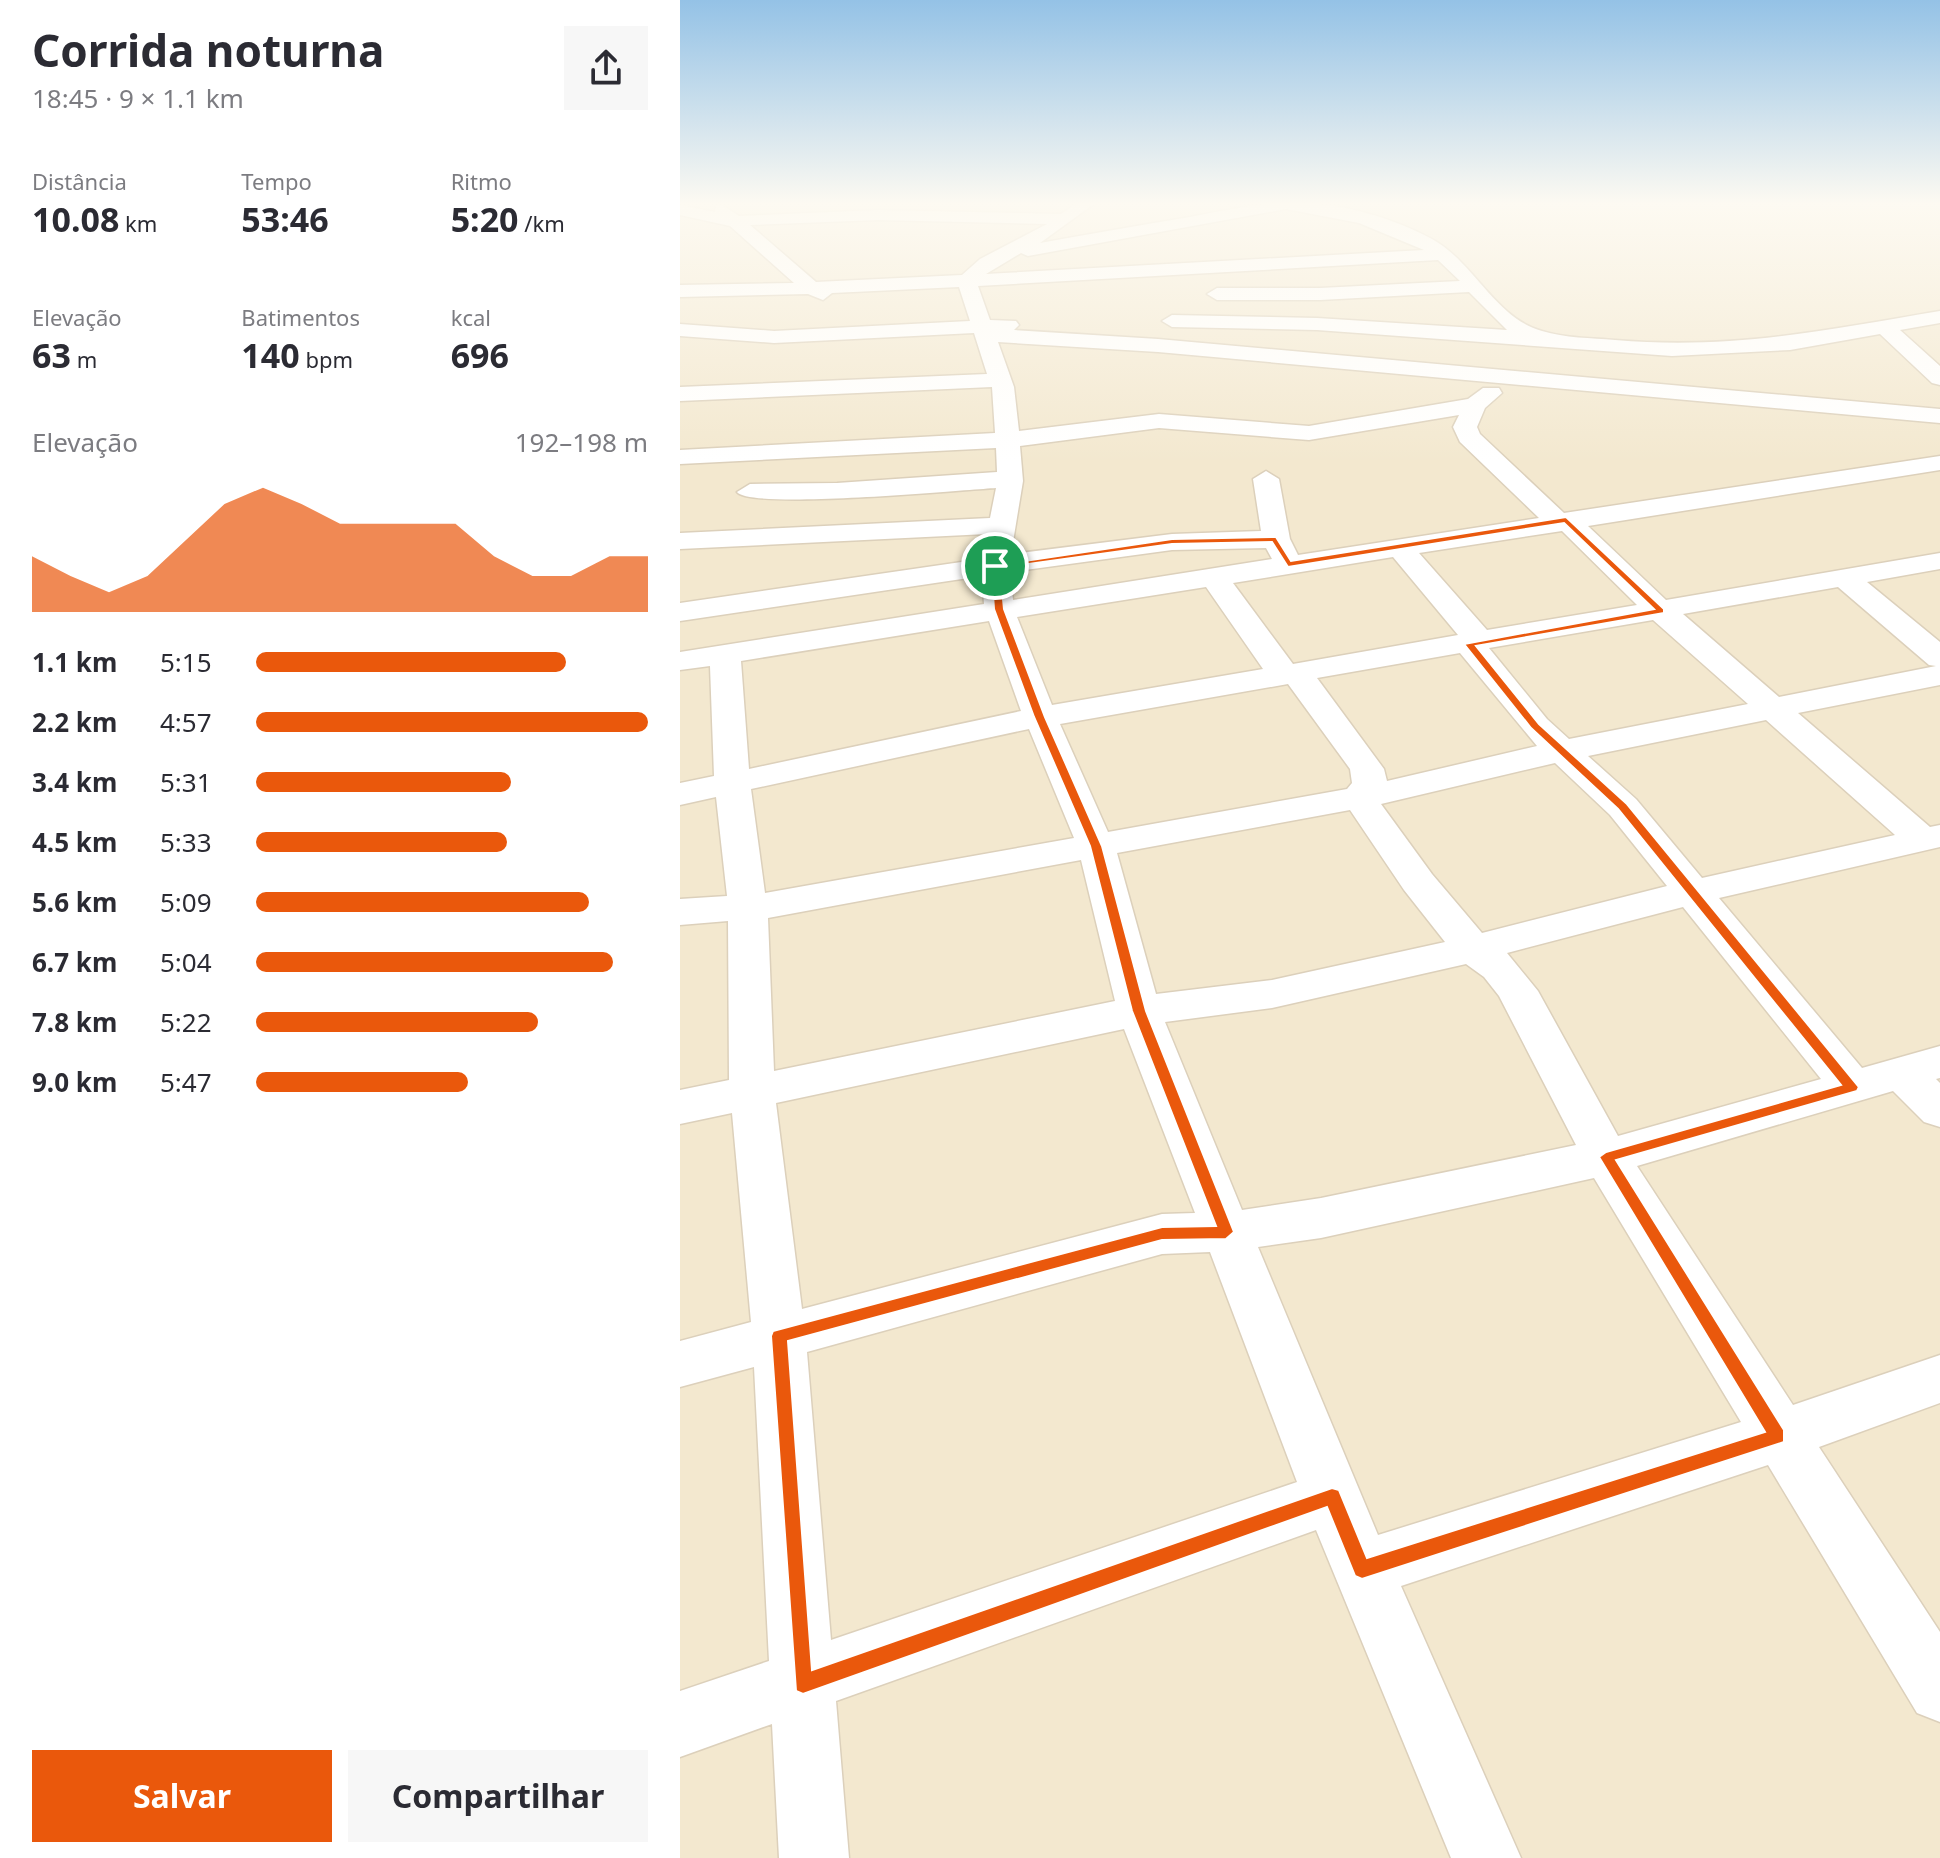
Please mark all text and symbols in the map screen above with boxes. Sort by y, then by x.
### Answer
text: Corrida noturna [32,20,384,80]
button: share [564,26,648,110]
text: 18:45 · 9 × 1.1 km [32,80,244,116]
text: Distância [32,166,127,196]
text: Tempo [241,166,312,196]
text: Ritmo [451,166,512,196]
text: 10.08 [32,196,119,242]
text: 53:46 [241,196,329,242]
text: 5:20 [451,196,519,242]
text: km [119,208,157,238]
text: /km [519,208,565,238]
text: Elevação [32,302,122,332]
text: Batimentos [241,302,360,332]
text: kcal [451,302,491,332]
text: 63 [32,332,71,378]
text: 140 [241,332,300,378]
text: 696 [451,332,509,378]
text: m [71,344,97,374]
text: bpm [300,344,353,374]
text: Elevação [32,424,138,460]
text: 192–198 m [515,424,648,460]
pin [961,532,1029,600]
icon: arrive [973,544,1017,588]
text: 1.1 km [32,644,117,680]
text: 5:15 [160,644,212,680]
text: 2.2 km [32,704,117,740]
text: 4:57 [160,704,212,740]
text: 3.4 km [32,764,117,800]
text: 5:31 [160,764,212,800]
text: 4.5 km [32,824,117,860]
text: 5:33 [160,824,212,860]
text: 5.6 km [32,884,117,920]
text: 5:09 [160,884,212,920]
text: 6.7 km [32,944,117,980]
text: 5:04 [160,944,212,980]
text: 7.8 km [32,1004,117,1040]
text: 5:22 [160,1004,212,1040]
text: 9.0 km [32,1064,117,1100]
text: 5:47 [160,1064,212,1100]
button: Salvar [32,1750,332,1842]
button: Compartilhar [348,1750,648,1842]

